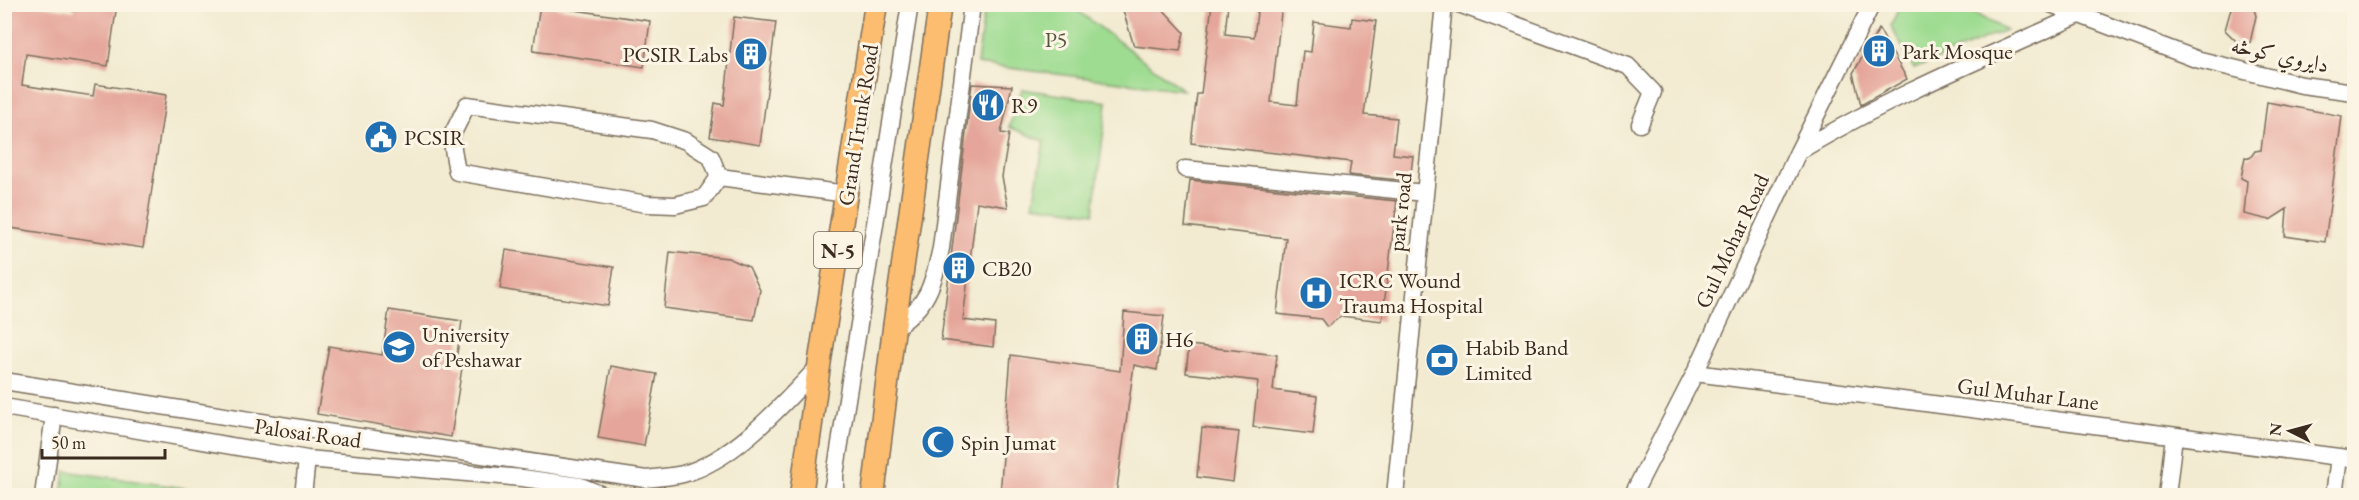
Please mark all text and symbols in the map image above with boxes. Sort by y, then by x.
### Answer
park label: P5 [1045,25,1067,54]
street label: دایروي کوڅه [2228,31,2331,82]
building icon: Park Mosque [1861,33,1897,69]
building icon: PCSIR Labs [733,36,769,72]
place label: Park Mosque [1902,37,2013,66]
place label: PCSIR Labs [622,40,728,69]
street label: Grand Trunk Road [831,41,885,208]
restaurant icon: R9 [970,87,1006,123]
place label: R9 [1011,91,1038,120]
public building icon: PCSIR [363,119,399,155]
place label: PCSIR [404,123,465,152]
street label: Gul Mohar Road [1688,168,1776,313]
street label: park road [1381,170,1419,253]
road number: N-5 [814,232,862,268]
building icon: CB20 [941,250,977,286]
place label: CB20 [982,254,1032,283]
place label: ICRC Wound Trauma Hospital [1339,266,1483,320]
hospital icon: ICRC Wound Trauma Hospital [1298,275,1334,311]
place label: University of Peshawar [422,320,522,374]
building icon: H6 [1124,321,1160,357]
place label: H6 [1165,325,1194,354]
school or university icon: University of Peshawar [381,329,417,365]
place label: Habib Band Limited [1465,333,1569,387]
bank icon: Habib Band Limited [1424,342,1460,378]
street label: Gul Muhar Lane [1956,371,2101,417]
north arrow [2260,401,2320,461]
street label: Palosai Road [253,411,364,455]
scale bar [42,422,165,460]
text: N [2264,422,2287,437]
mosque icon: Spin Jumat [920,424,956,460]
place label: Spin Jumat [961,428,1056,457]
text: 50 m [51,431,86,454]

